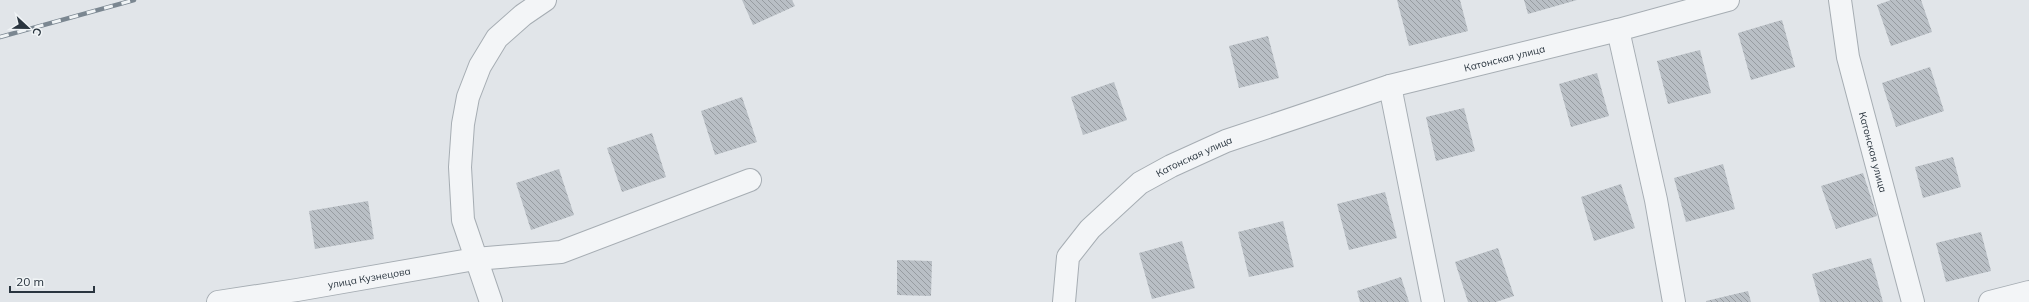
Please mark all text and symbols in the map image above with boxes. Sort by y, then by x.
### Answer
north arrow [8,8,48,48]
text: С [29,26,45,38]
street label: Катонская улица [1463,42,1546,75]
street label: Катонская улица [1856,111,1890,194]
street label: Катонская улица [1154,133,1234,180]
street label: улица Кузнецова [327,264,412,292]
scale bar [10,268,94,294]
text: 20 m [16,274,44,289]

